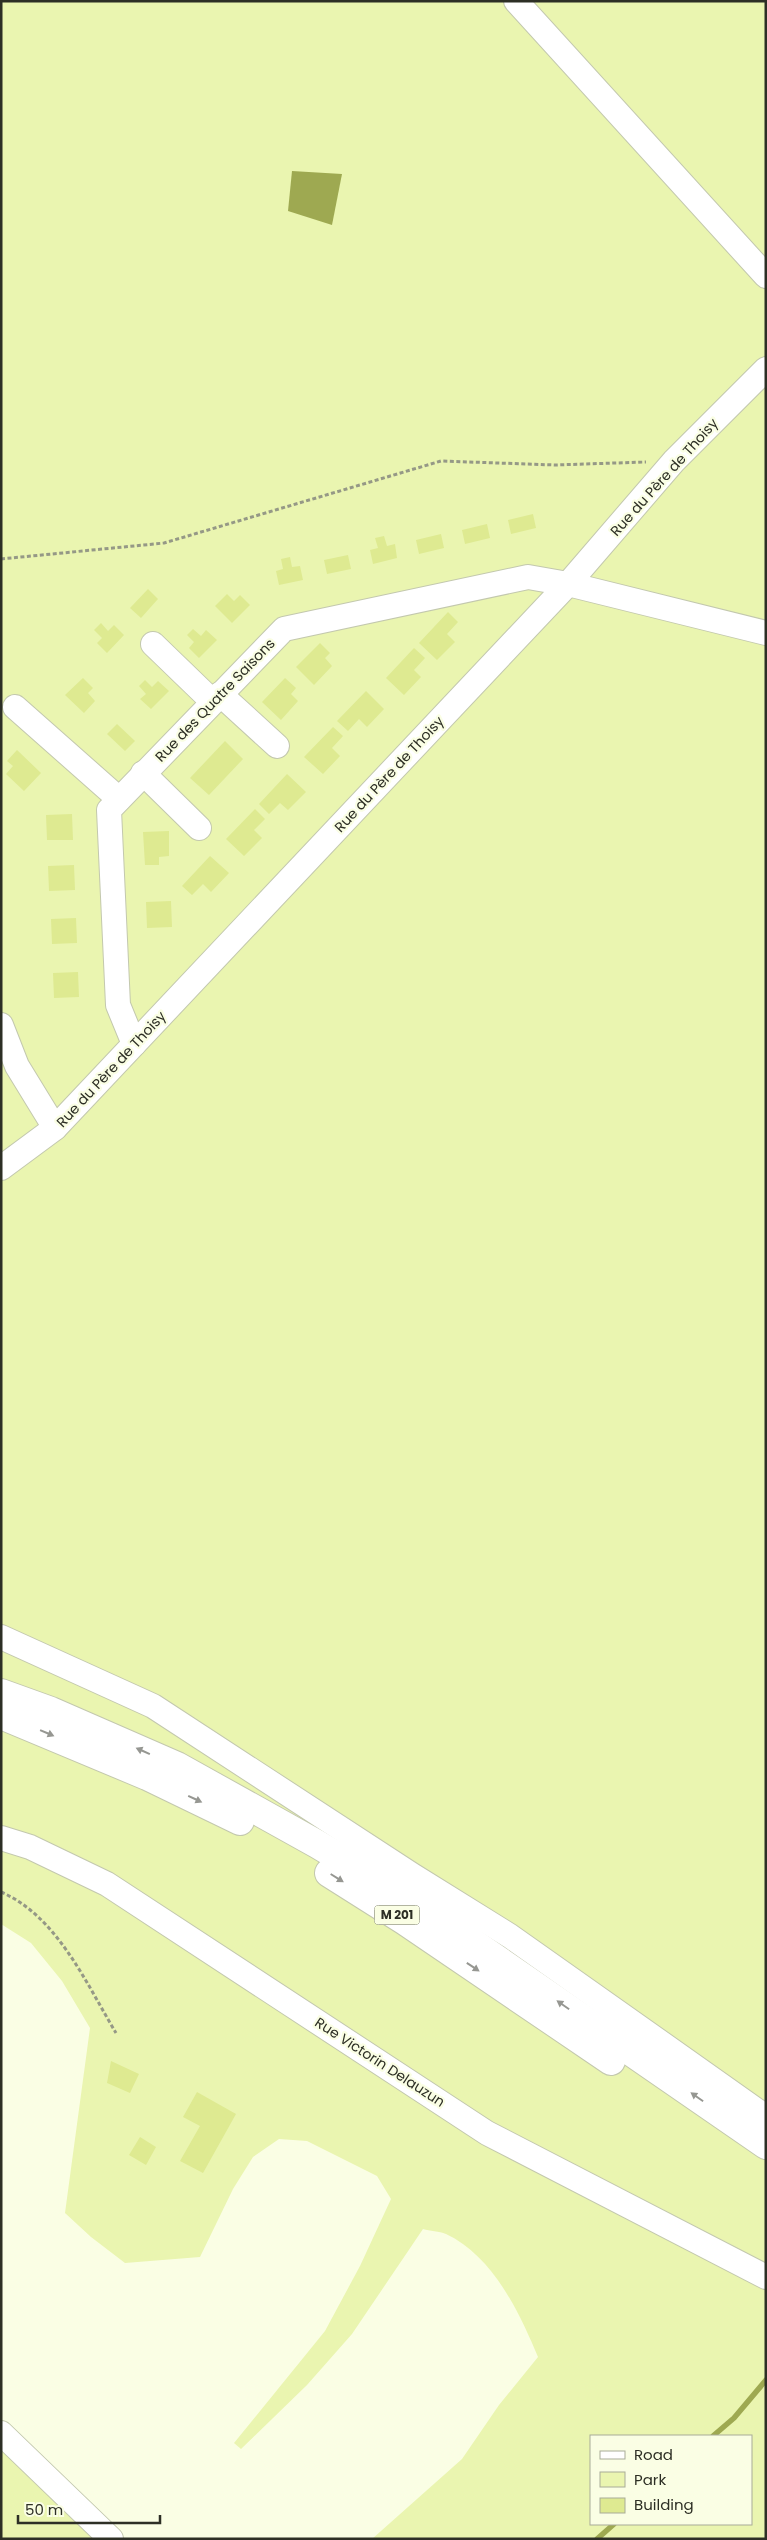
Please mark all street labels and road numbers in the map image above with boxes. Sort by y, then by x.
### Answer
street label: Rue du Père de Thoisy [606,414,723,540]
street label: Rue des Quatre Saisons [151,634,279,766]
street label: Rue du Père de Thoisy [330,711,448,837]
street label: Rue du Père de Thoisy [52,1006,170,1132]
road number: M 201 [374,1906,420,1924]
street label: Rue Victorin Delauzun [311,2012,449,2112]

